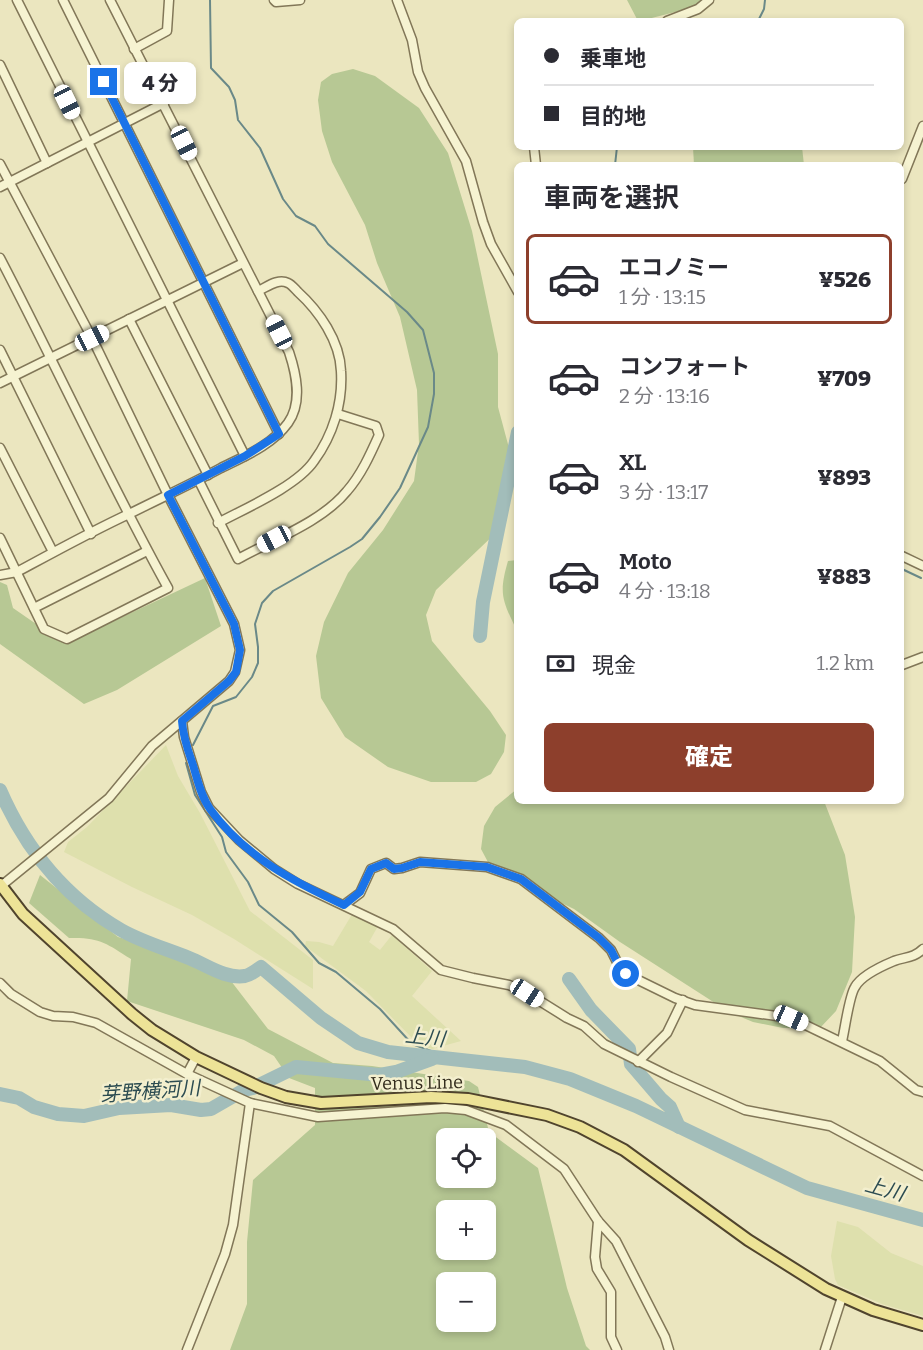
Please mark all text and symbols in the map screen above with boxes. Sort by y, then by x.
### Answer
text: 乗車地 [580,45,646,72]
callout: 4 分 [125,61,197,103]
route end [90,68,117,95]
text: 4 分 [142,71,178,95]
car [51,82,83,122]
text: 目的地 [580,103,646,130]
car [168,123,200,163]
text: 車両を選択 [544,182,679,214]
icon: car [547,252,601,306]
text: エコノミー [619,254,729,281]
text: ¥526 [819,266,871,293]
text: 1 分 · 13:15 [619,285,706,309]
car [263,312,295,352]
car [72,322,112,354]
icon: car [547,351,601,405]
text: コンフォート [619,353,750,380]
text: ¥709 [817,365,871,392]
text: 2 分 · 13:16 [619,384,710,408]
text: XL [619,449,646,476]
icon: car [547,450,601,504]
text: ¥893 [817,464,871,491]
text: 3 分 · 13:17 [619,480,708,504]
car [254,523,294,555]
text: Moto [619,548,672,575]
icon: car [547,549,601,603]
text: ¥883 [817,563,871,590]
text: 4 分 · 13:18 [619,579,711,603]
icon: cash [544,647,577,680]
text: 1.2 km [816,651,874,675]
text: 現金 [592,652,636,679]
button: 確定 [544,723,874,792]
route start [612,960,639,987]
car [507,976,547,1010]
car [771,1002,811,1034]
water label: 上川 [404,1023,448,1051]
street label: Venus Line [371,1071,463,1095]
water label: 芽野横河川 [99,1075,203,1106]
map controls [436,1128,496,1332]
button: locate [436,1128,496,1188]
water label: 上川 [863,1172,909,1206]
button: + [436,1200,496,1260]
button: − [436,1272,496,1332]

